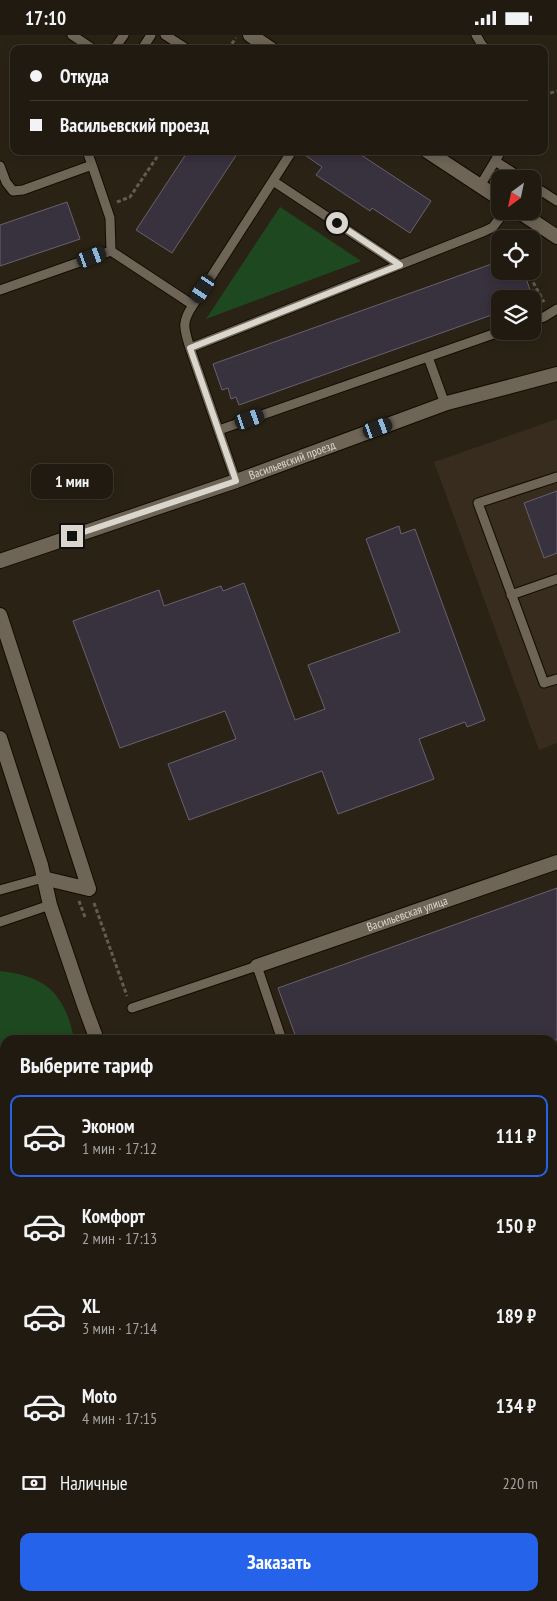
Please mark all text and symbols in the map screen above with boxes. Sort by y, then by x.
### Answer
text: 17:10 [25,6,66,30]
text: Откуда [60,64,109,88]
text: Васильевский проезд [60,113,209,137]
north arrow [491,170,541,220]
map controls [491,170,541,340]
route start [326,212,348,234]
button: locate [491,230,541,280]
car [75,245,108,269]
car [188,272,217,306]
button: layers [491,290,541,340]
car [233,407,266,431]
car [361,416,394,440]
street label: Васильевский проезд [247,437,338,483]
callout: 1 мин [31,463,113,499]
text: 1 мин [55,471,89,491]
route end [61,525,83,547]
street label: Васильевская улица [365,892,450,934]
text: Выберите тариф [20,1051,153,1079]
icon: car [22,1114,67,1159]
text: Эконом [82,1114,135,1138]
text: 111 ₽ [496,1124,536,1148]
text: 1 мин · 17:12 [82,1138,157,1158]
icon: car [22,1204,67,1249]
text: Комфорт [82,1204,145,1228]
text: 150 ₽ [496,1214,536,1238]
text: 2 мин · 17:13 [82,1228,157,1248]
icon: car [22,1294,67,1339]
text: XL [82,1294,100,1318]
text: 189 ₽ [496,1304,536,1328]
text: 3 мин · 17:14 [82,1318,157,1338]
icon: car [22,1384,67,1429]
text: Moto [82,1384,117,1408]
text: 134 ₽ [496,1394,536,1418]
text: 4 мин · 17:15 [82,1408,157,1428]
icon: cash [20,1469,48,1497]
text: Наличные [60,1471,128,1495]
text: 220 m [503,1473,538,1493]
button: Заказать [20,1533,538,1591]

